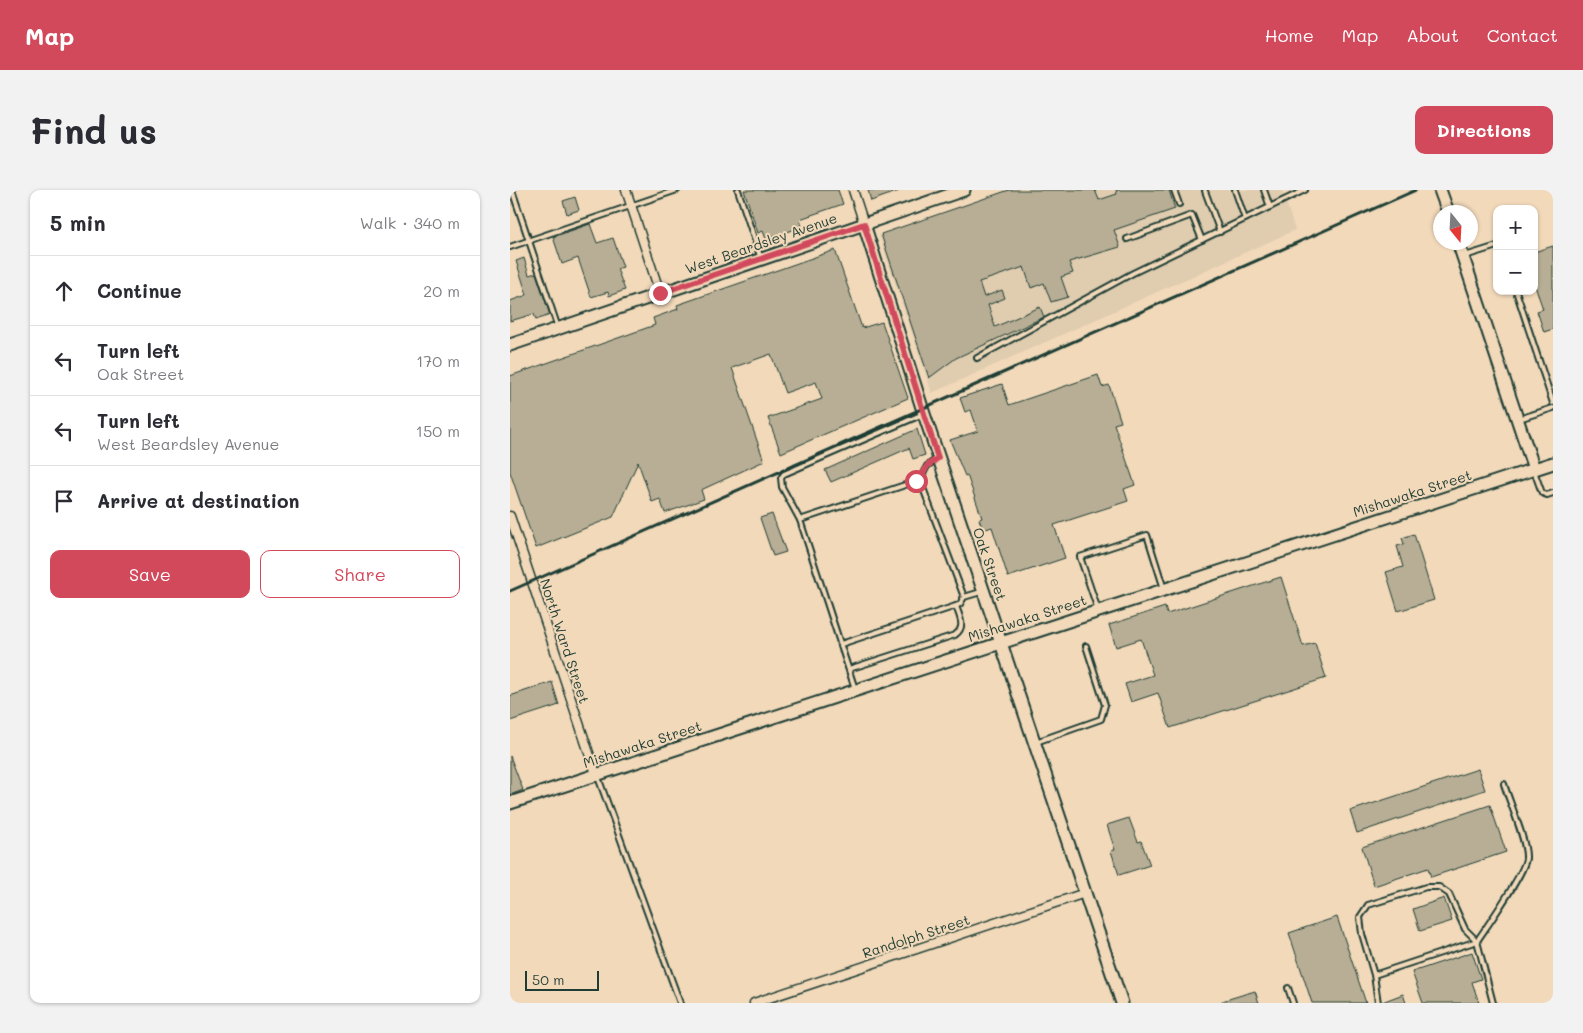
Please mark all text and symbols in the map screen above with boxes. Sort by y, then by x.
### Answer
text: Map [25,20,74,51]
text: Home [1265,23,1314,47]
text: Map [1342,23,1378,47]
text: About [1406,23,1459,47]
text: Contact [1487,23,1558,47]
button: Directions [1415,106,1553,154]
text: Find us [30,107,157,153]
north arrow [1433,205,1478,250]
map controls [1493,205,1538,295]
button: + [1493,205,1538,250]
street label: West Beardsley Avenue [682,208,840,278]
text: 5 min [50,209,106,236]
text: Walk · 340 m [360,212,460,233]
button: − [1493,250,1538,295]
icon: ahead [50,277,78,305]
text: Continue [97,278,182,303]
text: 20 m [423,280,460,301]
route end [649,282,672,305]
text: Turn left [97,338,180,363]
icon: left [50,347,78,375]
text: 170 m [416,350,460,371]
text: Oak Street [97,363,184,384]
text: Turn left [97,408,180,433]
icon: left [50,417,78,445]
text: 150 m [416,420,460,441]
text: West Beardsley Avenue [97,433,279,454]
street label: Mishawaka Street [1350,465,1474,521]
route start [905,470,928,493]
icon: arrive [50,487,78,515]
text: Arrive at destination [97,488,300,513]
street label: Oak Street [969,525,1011,603]
button: Save [50,550,250,598]
button: Share [260,550,460,598]
street label: North Ward Street [536,576,594,706]
street label: Mishawaka Street [965,590,1089,646]
street label: Mishawaka Street [580,716,704,772]
street label: Randolph Street [860,910,972,962]
scale bar [525,968,599,991]
text: 50 m [532,970,564,989]

